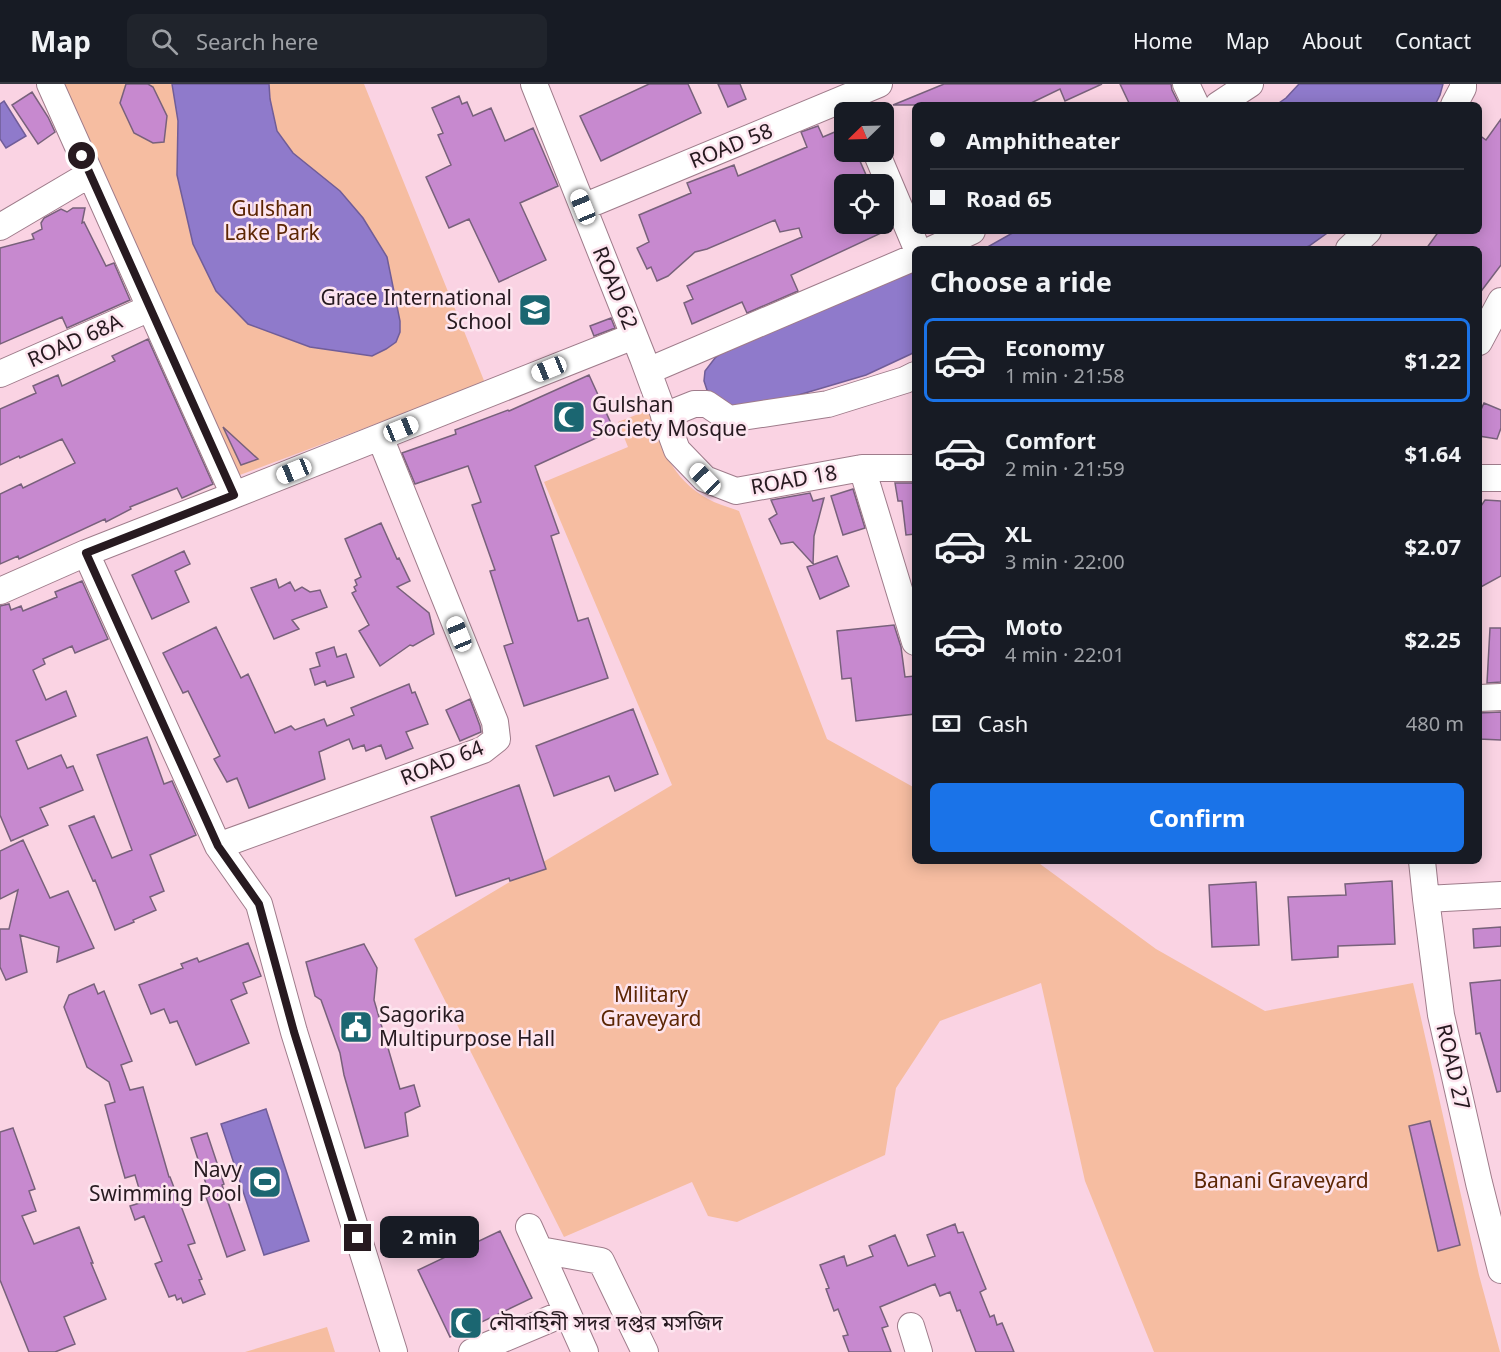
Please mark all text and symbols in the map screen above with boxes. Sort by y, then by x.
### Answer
search box [127,14,547,68]
text: Map [30,22,91,60]
icon: search [148,25,181,58]
text: Search here [196,26,318,56]
text: Home [1133,27,1193,55]
text: Map [1226,27,1269,55]
text: About [1302,27,1362,55]
text: Contact [1395,27,1471,55]
north arrow [834,102,894,162]
map controls [834,102,894,234]
street label: ROAD 58 [685,116,776,174]
text: Amphitheater [966,125,1120,155]
route start [68,142,95,169]
button: locate [834,174,894,234]
text: Road 65 [966,183,1052,213]
car [568,187,598,227]
park label: Gulshan Lake Park [224,194,321,246]
street label: ROAD 62 [587,242,645,333]
text: Choose a ride [930,263,1112,300]
place label: Grace International School [320,283,512,335]
school or university icon: Grace International School [517,292,553,328]
street label: ROAD 68A [23,307,127,373]
text: Economy [1005,332,1104,362]
icon: car [933,333,987,387]
text: $1.22 [1404,345,1461,375]
car [529,354,569,384]
text: 1 min · 21:58 [1005,362,1125,389]
place label: Gulshan Society Mosque [592,390,747,442]
mosque icon: Gulshan Society Mosque [551,399,587,435]
car [381,414,421,444]
text: Comfort [1005,425,1096,455]
icon: car [933,426,987,480]
text: $1.64 [1404,438,1461,468]
text: 2 min · 21:59 [1005,455,1125,482]
car [274,456,314,486]
street label: ROAD 18 [748,458,839,500]
car [686,460,724,498]
text: XL [1005,518,1032,548]
icon: car [933,519,987,573]
text: $2.07 [1404,531,1461,561]
text: 3 min · 22:00 [1005,548,1125,575]
text: Moto [1005,611,1063,641]
icon: car [933,612,987,666]
car [444,614,474,654]
text: $2.25 [1404,624,1461,654]
text: 4 min · 22:01 [1005,641,1125,668]
icon: cash [930,707,963,740]
text: Cash [978,708,1028,738]
text: 480 m [1406,710,1464,737]
street label: ROAD 64 [396,733,487,791]
button: Confirm [930,783,1464,852]
park label: Military Graveyard [600,980,702,1032]
place label: Sagorika Multipurpose Hall [379,1000,555,1052]
public building icon: Sagorika Multipurpose Hall [338,1009,374,1045]
street label: ROAD 27 [1431,1021,1477,1112]
place label: Navy Swimming Pool [89,1155,242,1207]
sports icon: Navy Swimming Pool [247,1164,283,1200]
park label: Banani Graveyard [1193,1166,1369,1194]
callout: 2 min [379,1217,478,1259]
text: 2 min [402,1223,457,1250]
route end [344,1224,371,1251]
mosque icon: নৌবাহিনী সদর দপ্তর মসজিদ [448,1305,484,1341]
place label: নৌবাহিনী সদর দপ্তর মসজিদ [489,1308,723,1336]

